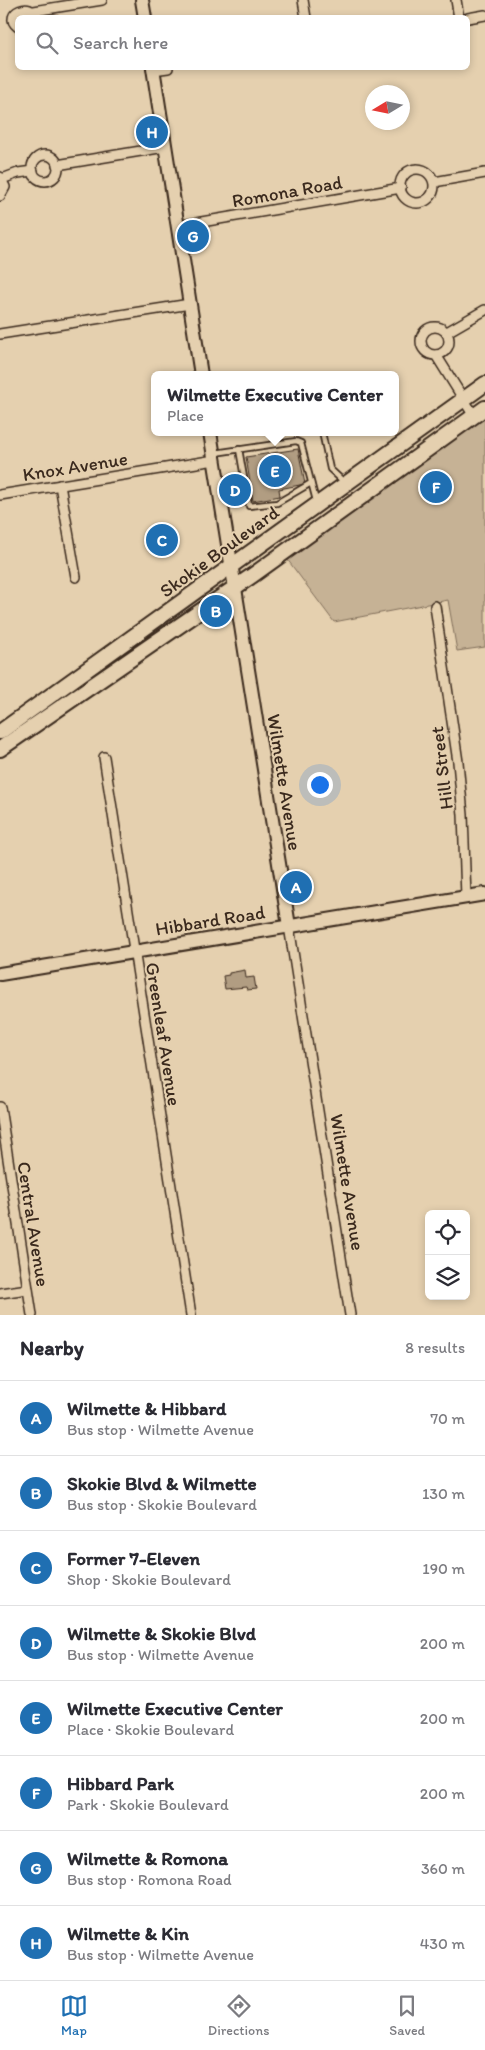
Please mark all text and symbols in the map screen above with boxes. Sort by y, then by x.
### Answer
search box [15,15,470,70]
icon: search [33,29,61,57]
text: Search here [73,31,168,54]
north arrow [365,85,410,130]
pin: H [136,113,168,151]
street label: Romona Road [230,170,345,213]
pin: G [177,217,209,255]
popup [151,371,399,436]
text: Wilmette Executive Center [167,383,383,406]
text: Place [167,406,204,425]
street label: Knox Avenue [21,447,129,486]
pin: E [259,452,291,490]
pin: F [420,468,452,506]
pin: D [219,471,251,509]
street label: Skokie Boulevard [155,500,284,602]
pin: C [146,521,178,559]
pin: B [200,592,232,630]
street label: Wilmette Avenue [262,712,307,852]
street label: Hill Street [425,725,458,811]
your location [307,772,333,798]
pin: A [280,868,312,906]
street label: Hibbard Road [154,900,267,941]
street label: Greenleaf Avenue [141,961,186,1107]
street label: Wilmette Avenue [325,1112,370,1252]
street label: Central Avenue [12,1160,55,1288]
map controls [425,1210,470,1300]
button: locate [425,1210,470,1255]
button: layers [425,1255,470,1300]
text: Nearby [20,1335,84,1360]
text: 8 results [405,1338,465,1357]
text: Wilmette & Hibbard [67,1397,226,1420]
text: A [31,1409,41,1428]
text: 70 m [430,1409,465,1428]
text: Bus stop · Wilmette Avenue [67,1420,254,1439]
text: Skokie Blvd & Wilmette [67,1472,257,1495]
text: B [31,1484,41,1503]
text: 130 m [422,1484,465,1503]
text: Bus stop · Skokie Boulevard [67,1495,257,1514]
text: Former 7-Eleven [67,1547,200,1570]
text: C [31,1559,41,1578]
text: 190 m [422,1559,465,1578]
text: Shop · Skokie Boulevard [67,1570,231,1589]
text: Wilmette & Skokie Blvd [67,1622,256,1645]
text: D [31,1634,41,1653]
text: 200 m [420,1634,465,1653]
text: Bus stop · Wilmette Avenue [67,1645,254,1664]
text: Wilmette Executive Center [67,1697,283,1720]
text: E [32,1709,40,1728]
text: 200 m [420,1709,465,1728]
text: Place · Skokie Boulevard [67,1720,234,1739]
text: Hibbard Park [67,1772,174,1795]
text: F [32,1784,40,1803]
text: 200 m [420,1784,465,1803]
text: Park · Skokie Boulevard [67,1795,229,1814]
text: Wilmette & Romona [67,1847,228,1870]
text: G [30,1859,42,1878]
text: 360 m [421,1859,465,1878]
text: Bus stop · Romona Road [67,1870,232,1889]
text: Wilmette & Kin [67,1922,189,1945]
text: H [30,1934,42,1953]
text: 430 m [420,1934,465,1953]
text: Bus stop · Wilmette Avenue [67,1945,254,1964]
tab: Map [60,1992,88,2039]
tab: Directions [208,1992,269,2039]
tab: Saved [389,1992,425,2039]

